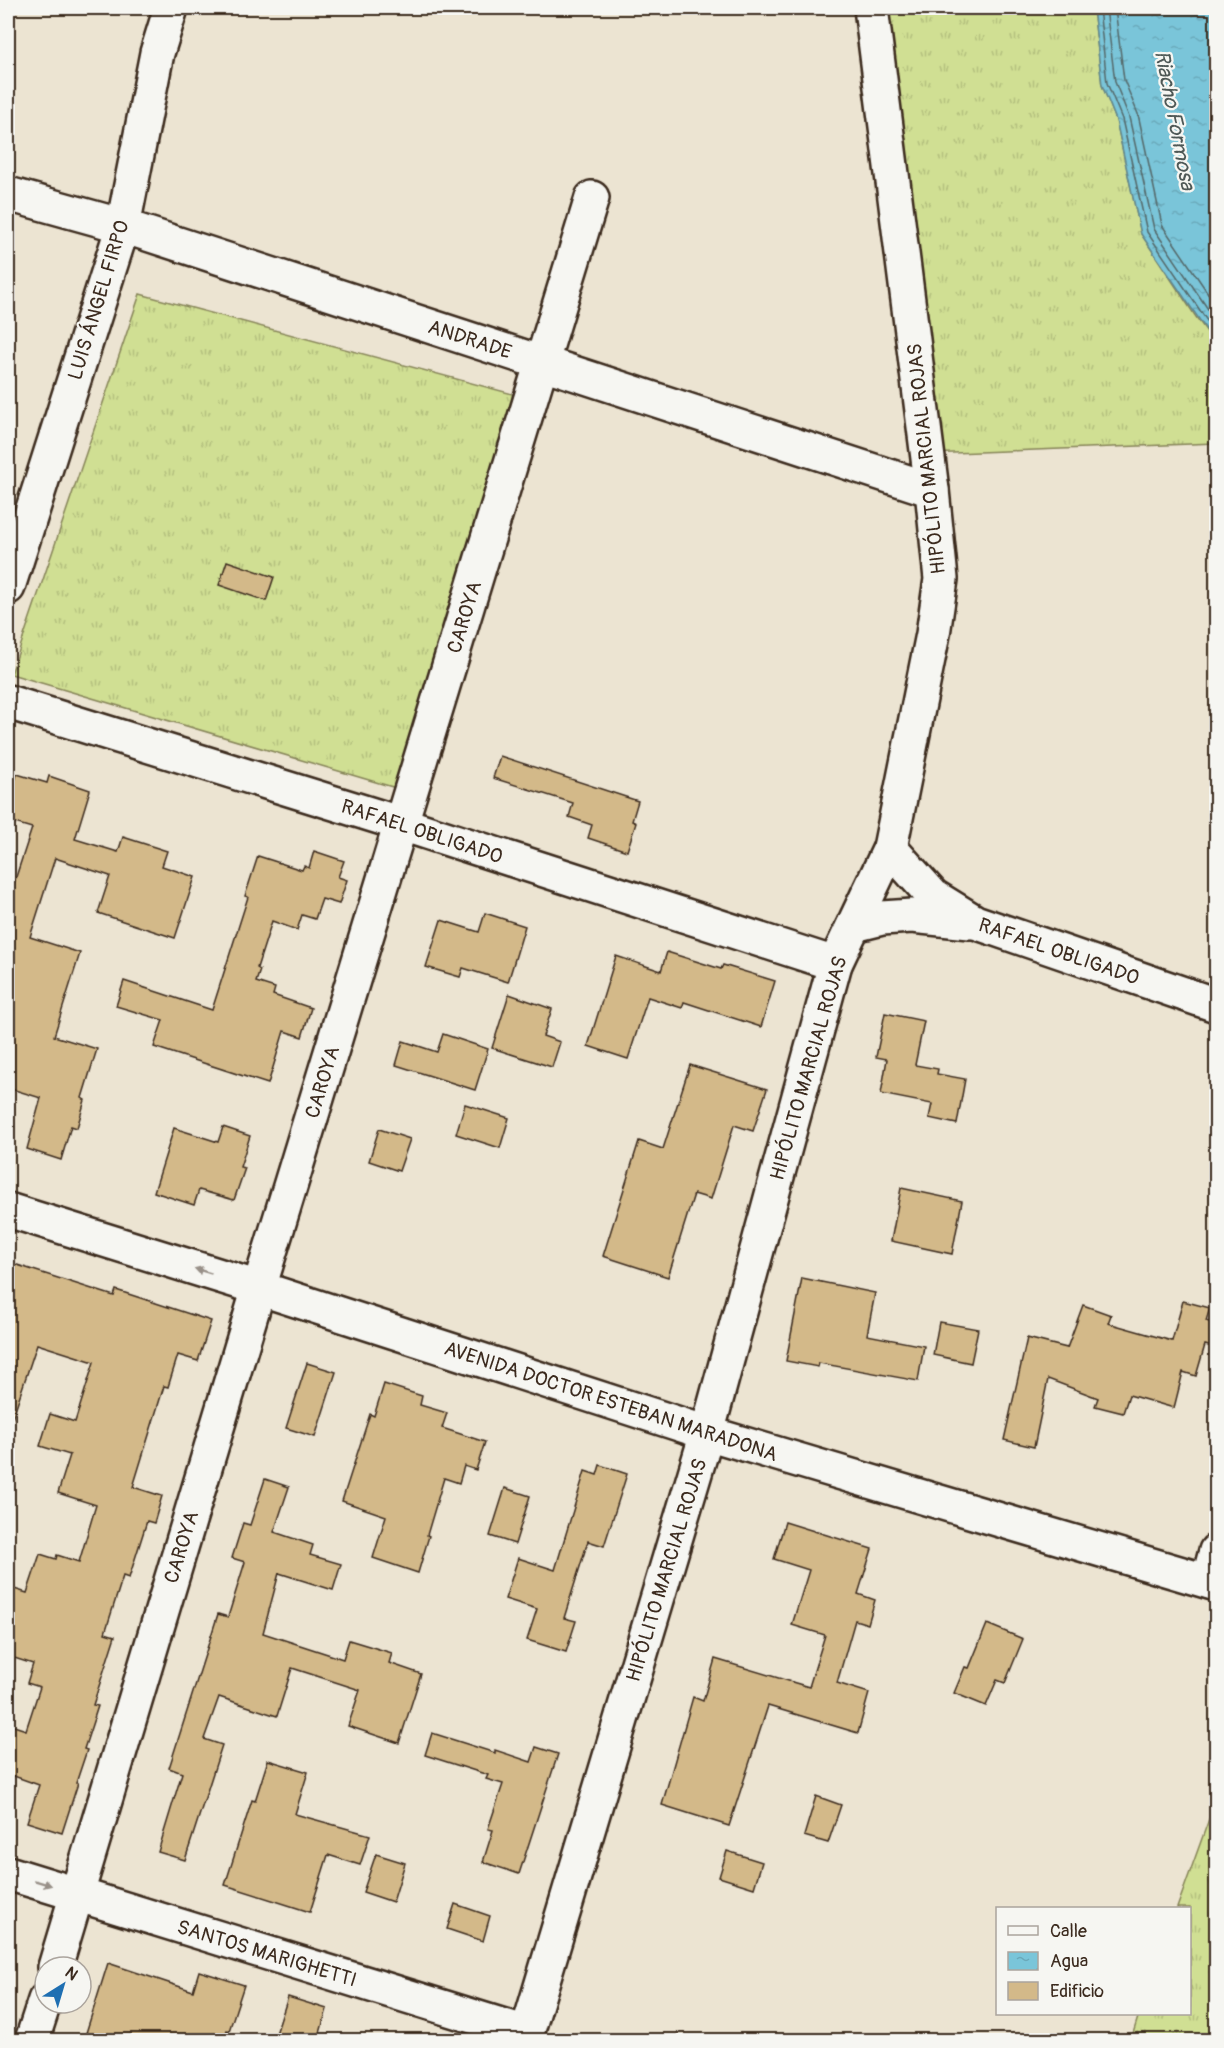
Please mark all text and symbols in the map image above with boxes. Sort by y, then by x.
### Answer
water label: Riacho Formosa [1148,48,1201,193]
street label: LUIS ÁNGEL FIRPO [62,217,135,383]
street label: ANDRADE [425,314,515,365]
street label: HIPÓLITO MARCIAL ROJAS [902,342,951,576]
street label: CAROYA [442,578,487,656]
street label: RAFAEL OBLIGADO [338,794,506,869]
street label: RAFAEL OBLIGADO [975,912,1142,991]
street label: HIPÓLITO MARCIAL ROJAS [764,953,852,1183]
street label: CAROYA [300,1043,345,1121]
one-way arrow [194,1265,212,1275]
street label: AVENIDA DOCTOR ESTEBAN MARADONA [441,1336,781,1467]
street label: HIPÓLITO MARCIAL ROJAS [621,1456,712,1685]
street label: CAROYA [159,1508,204,1586]
one-way arrow [34,1879,52,1889]
legend [996,1907,1191,2015]
street label: SANTOS MARIGHETTI [174,1914,360,1993]
text: Calle [1050,1920,1087,1943]
text: Agua [1050,1950,1088,1973]
north arrow [33,1955,93,2015]
text: N [61,1963,82,1985]
text: Edificio [1050,1980,1104,2003]

